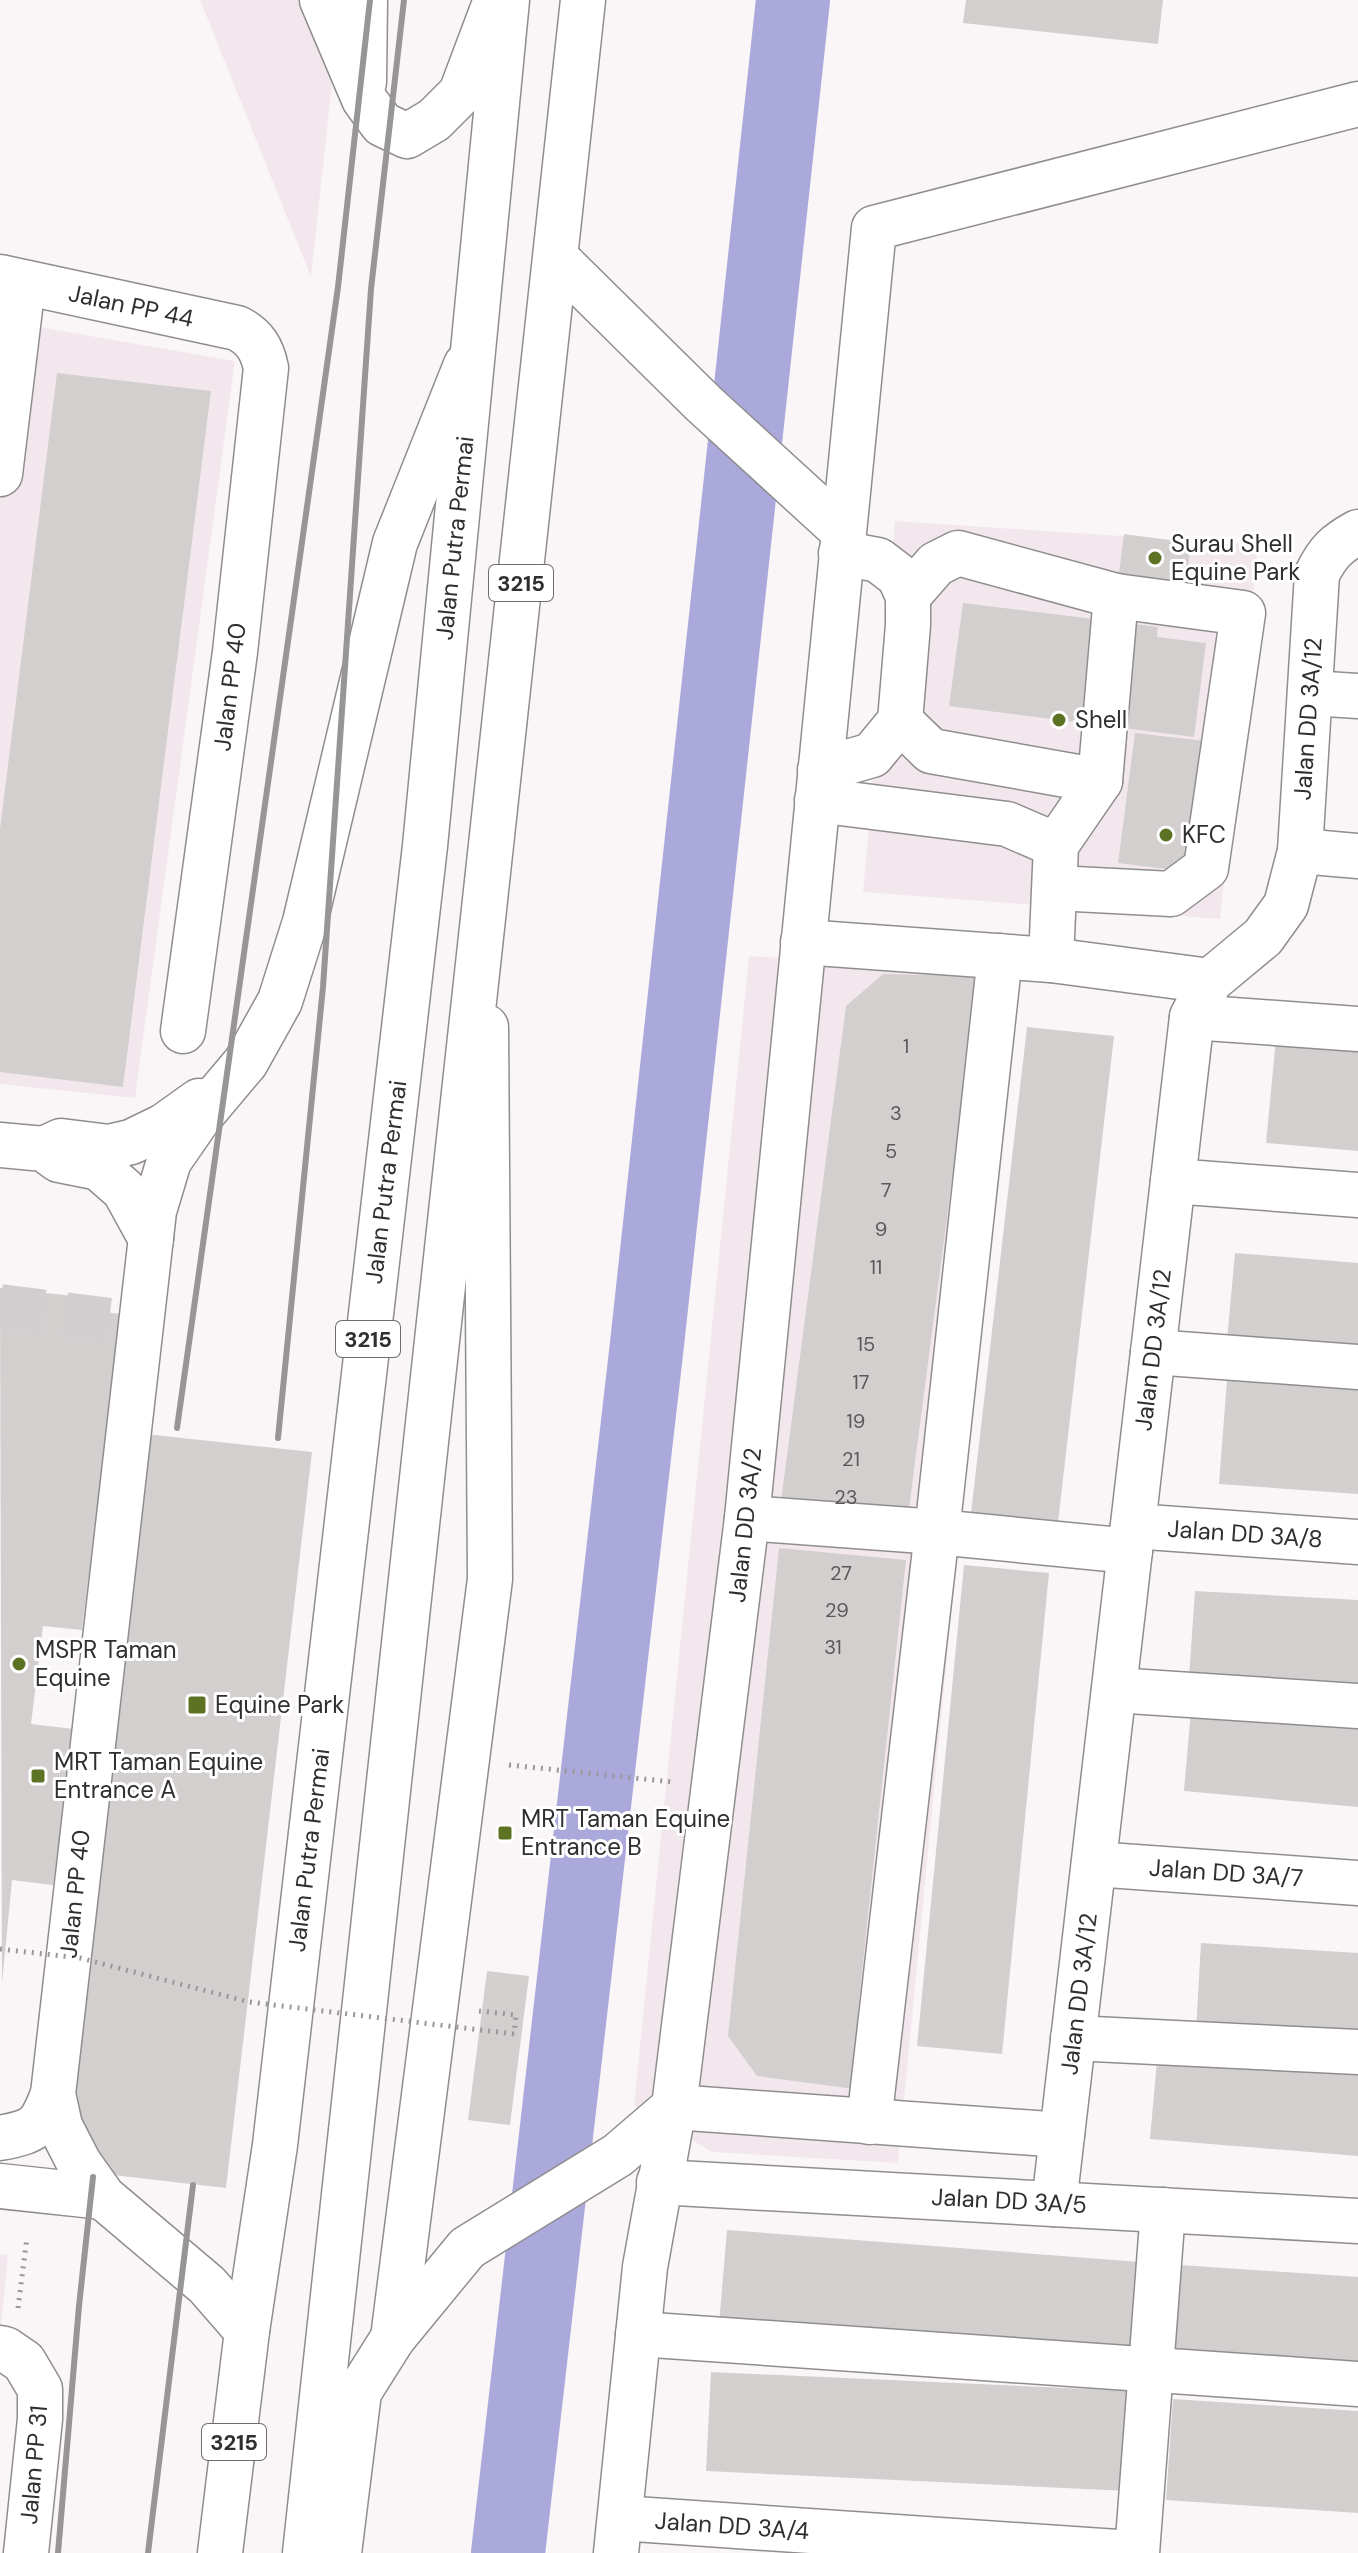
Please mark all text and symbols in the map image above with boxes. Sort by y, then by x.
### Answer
street label: Jalan PP 44 [66,277,196,334]
street label: Jalan Putra Permai [428,434,481,641]
place label: Surau Shell Equine Park [1171,528,1300,587]
marker: Surau Shell Equine Park [1146,549,1164,567]
road number: 3215 [489,565,553,601]
street label: Jalan PP 40 [206,621,253,753]
street label: Jalan DD 3A/12 [1286,637,1329,801]
place label: Shell [1075,704,1127,735]
marker: Shell [1050,711,1068,729]
place label: KFC [1182,819,1226,850]
marker: KFC [1157,826,1175,844]
house number: 1 [903,1033,909,1059]
street label: Jalan Putra Permai [358,1078,413,1286]
house number: 3 [890,1100,902,1126]
house number: 5 [885,1138,897,1164]
house number: 7 [881,1177,891,1203]
house number: 9 [875,1216,887,1242]
house number: 11 [870,1254,882,1280]
street label: Jalan DD 3A/12 [1127,1267,1178,1433]
road number: 3215 [336,1321,400,1357]
house number: 15 [857,1331,875,1357]
house number: 17 [853,1369,869,1395]
house number: 19 [847,1408,865,1434]
street label: Jalan DD 3A/2 [721,1446,768,1604]
house number: 21 [842,1446,860,1472]
house number: 23 [834,1484,858,1510]
street label: Jalan DD 3A/8 [1166,1513,1324,1554]
house number: 27 [830,1560,852,1586]
house number: 29 [825,1597,849,1623]
place label: MSPR Taman Equine [35,1634,177,1693]
house number: 31 [824,1634,842,1660]
marker: MSPR Taman Equine [10,1655,28,1673]
place label: Equine Park [215,1689,344,1720]
marker: Equine Park [186,1694,208,1716]
place label: MRT Taman Equine Entrance A [54,1746,263,1805]
street label: Jalan Putra Permai [281,1746,336,1954]
marker: MRT Taman Equine Entrance A [29,1767,47,1785]
place label: MRT Taman Equine Entrance B [521,1803,730,1862]
marker: MRT Taman Equine Entrance B [496,1824,514,1842]
street label: Jalan PP 40 [52,1828,97,1960]
street label: Jalan DD 3A/7 [1148,1852,1304,1893]
street label: Jalan DD 3A/12 [1053,1911,1104,2077]
street label: Jalan DD 3A/5 [931,2181,1088,2220]
street label: Jalan PP 31 [13,2404,54,2526]
road number: 3215 [202,2424,266,2460]
street label: Jalan DD 3A/4 [654,2505,810,2546]

